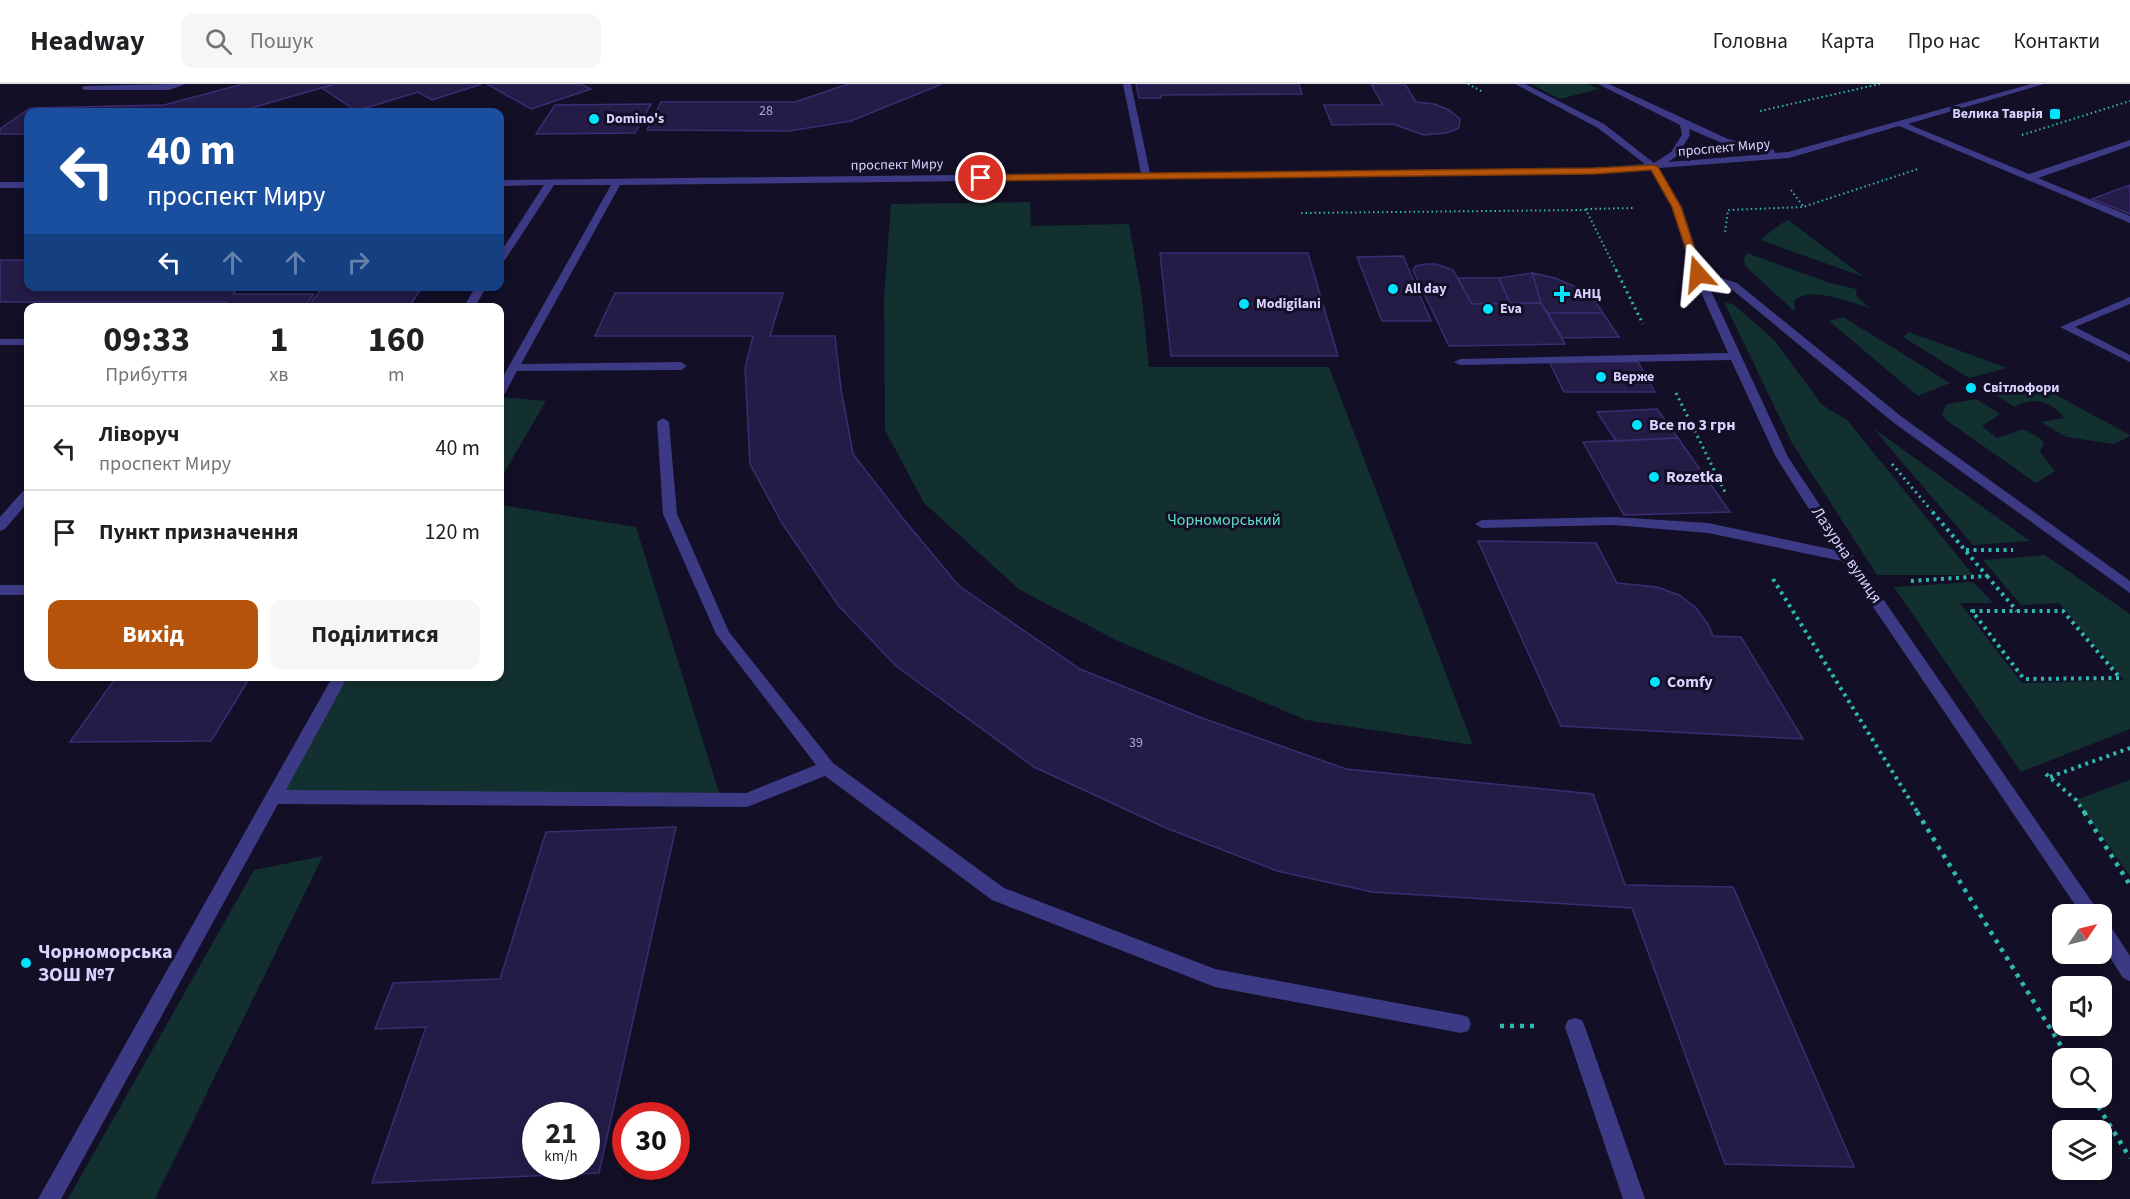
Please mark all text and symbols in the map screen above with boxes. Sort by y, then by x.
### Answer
search box [181,14,601,68]
text: Headway [30,21,145,61]
icon: search [202,25,235,58]
text: Пошук [250,25,313,57]
text: Головна [1713,26,1788,56]
text: Карта [1821,26,1875,56]
text: Про нас [1908,26,1980,56]
text: Контакти [2013,26,2100,56]
house number: 28 [759,101,773,121]
place label: Велика Таврія [1952,104,2043,124]
marker: Велика Таврія [2048,107,2062,121]
place label: Domino's [606,109,664,129]
marker: Domino's [587,112,601,126]
text: 40 m [147,121,236,181]
icon: left [48,132,126,210]
street label: проспект Миру [1677,134,1771,162]
pin [955,152,1006,203]
street label: проспект Миру [851,154,944,176]
icon: arrive [964,161,997,194]
text: проспект Миру [147,177,325,216]
position arrow [1666,242,1730,306]
icon: left [153,246,186,279]
icon: ahead [216,246,249,279]
icon: ahead [279,246,312,279]
icon: right [342,246,375,279]
place label: All day [1404,279,1447,299]
marker: All day [1386,282,1400,296]
place label: АНЦ [1573,284,1601,304]
marker: АНЦ [1555,287,1569,301]
place label: Modigilani [1256,294,1321,314]
marker: Modigilani [1237,297,1251,311]
place label: Eva [1500,299,1522,319]
marker: Eva [1481,302,1495,316]
text: 09:33 [103,314,190,365]
text: 1 [269,314,288,365]
text: 160 [368,314,425,365]
text: Прибуття [105,361,188,389]
text: хв [269,361,288,389]
text: m [388,361,405,389]
place label: Верже [1613,367,1654,387]
marker: Верже [1594,370,1608,384]
place label: Світлофори [1983,378,2059,398]
marker: Світлофори [1964,381,1978,395]
place label: Все по 3 грн [1649,414,1736,436]
text: Ліворуч [99,418,179,450]
marker: Все по 3 грн [1630,418,1644,432]
icon: left [48,432,81,465]
text: 40 m [435,432,480,464]
text: проспект Миру [99,450,231,478]
place label: Rozetka [1666,466,1723,488]
marker: Rozetka [1647,470,1661,484]
street label: Лазурна вулиця [1807,502,1887,608]
park label: Чорноморський [1167,509,1281,531]
icon: arrive [48,516,81,549]
text: Пункт призначення [99,516,299,548]
text: 120 m [425,516,480,548]
button: Вихід [48,600,258,669]
button: Поділитися [270,600,480,669]
place label: Comfy [1667,671,1713,693]
marker: Comfy [1648,675,1662,689]
house number: 39 [1129,733,1143,753]
north arrow [2052,904,2112,964]
map controls [2052,904,2112,1180]
place label: Чорноморська ЗОШ №7 [38,938,173,989]
marker: Чорноморська ЗОШ №7 [19,956,33,970]
button: sound [2052,976,2112,1036]
button: search [2052,1048,2112,1108]
speed limit sign: 30 [612,1102,690,1180]
text: 21 [545,1112,577,1155]
button: layers [2052,1120,2112,1180]
text: km/h [544,1146,578,1167]

